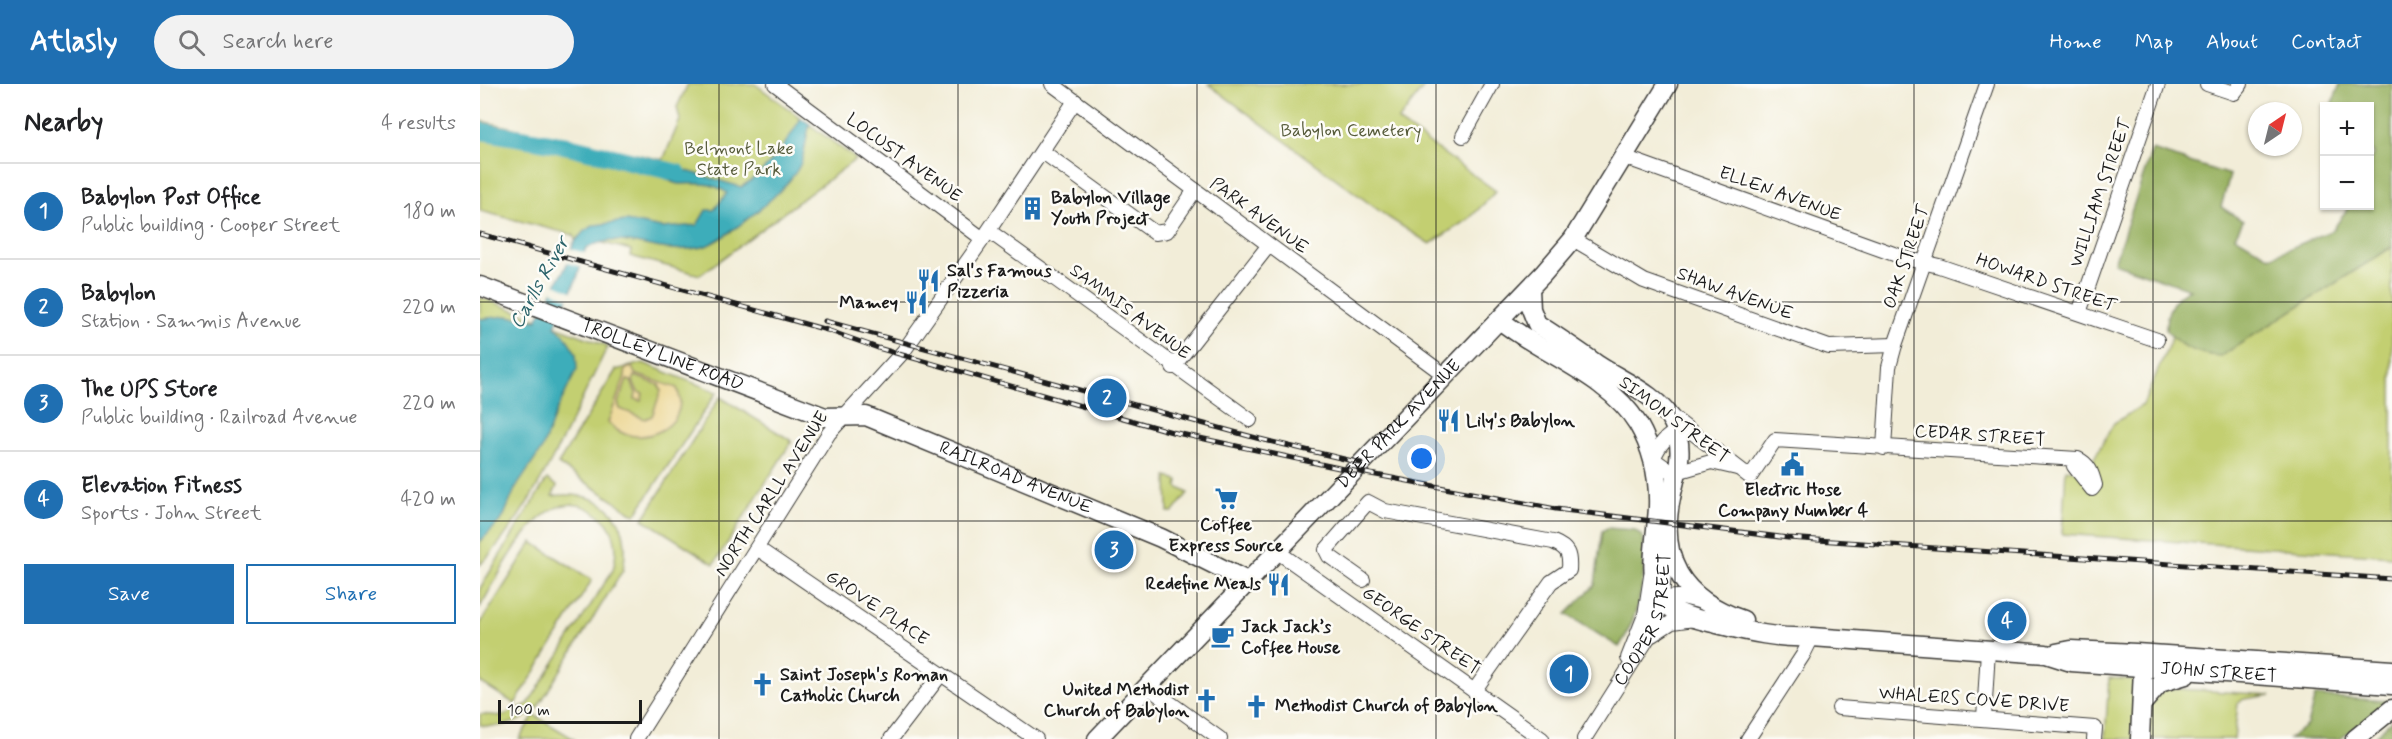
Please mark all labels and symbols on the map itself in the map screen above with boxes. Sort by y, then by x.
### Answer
north arrow [2248,102,2302,156]
street label: LOCUST AVENUE [841,108,967,208]
street label: WILLIAM STREET [2064,115,2138,271]
park label: Babylon Cemetery [1280,119,1422,143]
park label: Belmont Lake State Park [684,137,794,182]
street label: ELLEN AVENUE [1716,161,1844,227]
street label: PARK AVENUE [1205,172,1313,260]
place label: Babylon Village Youth Project [1051,186,1171,231]
building icon: Babylon Village Youth Project [1020,195,1046,221]
street label: OAK STREET [1878,201,1936,312]
water label: Carlls River [504,230,578,334]
street label: HOWARD STREET [1973,248,2120,319]
place label: Sal's Famous Pizzeria [947,259,1052,304]
street label: SAMMIS AVENUE [1065,259,1195,365]
street label: SHAW AVENUE [1674,262,1797,326]
restaurant icon: Sal's Famous Pizzeria [916,268,942,294]
restaurant icon: Mamey [903,290,929,316]
place label: Mamey [839,291,898,315]
street label: TROLLEY LINE ROAD [577,313,747,397]
street label: DEER PARK AVENUE [1331,354,1467,494]
street label: SIMON STREET [1614,371,1734,469]
pin: 2 [1088,376,1126,420]
street label: NORTH CARLL AVENUE [710,407,834,581]
restaurant icon: Lily's Babylon [1435,408,1461,434]
place label: Lily's Babylon [1466,409,1576,433]
street label: CEDAR STREET [1914,419,2046,453]
street label: RAILROAD AVENUE [936,436,1096,520]
your location [1407,444,1436,473]
public building icon: Electric Hose Company Number 4 [1780,451,1806,477]
place label: Electric Hose Company Number 4 [1718,478,1869,523]
supermarket icon: Coffee Express Source [1213,486,1239,512]
place label: Coffee Express Source [1169,513,1284,558]
pin: 3 [1094,528,1134,572]
street label: COOPER STREET [1608,552,1677,691]
street label: GROVE PLACE [821,565,933,651]
restaurant icon: Redefine Meals [1266,571,1292,597]
place label: Redefine Meals [1146,572,1261,596]
street label: GEORGE STREET [1357,581,1485,681]
pin: 4 [1988,598,2026,644]
place label: Jack Jack’s Coffee House [1241,615,1341,660]
cafe icon: Jack Jack’s Coffee House [1210,624,1236,650]
pin: 1 [1550,652,1588,696]
street label: JOHN STREET [2159,656,2278,689]
place label: Saint Joseph's Roman Catholic Church [780,663,948,708]
church icon: Saint Joseph's Roman Catholic Church [749,672,775,698]
place label: United Methodist Church of Babylon [1044,678,1190,723]
street label: WHALERS COVE DRIVE [1878,681,2070,719]
church icon: United Methodist Church of Babylon [1194,687,1220,713]
church icon: Methodist Church of Babylon [1244,693,1270,719]
place label: Methodist Church of Babylon [1275,694,1499,718]
scale bar [498,697,642,724]

